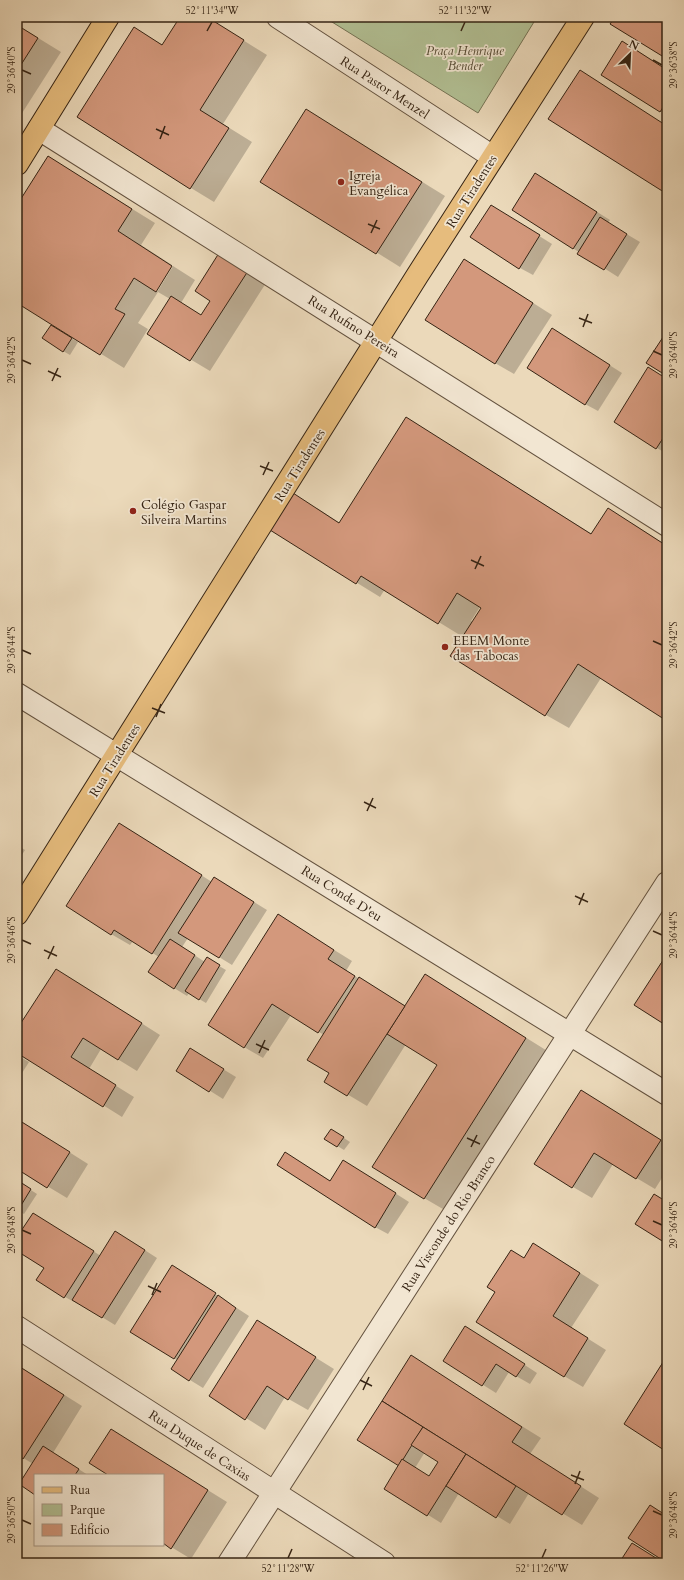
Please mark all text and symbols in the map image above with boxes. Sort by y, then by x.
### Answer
text: 52°11'34"W [185,4,240,18]
text: 52°11'32"W [438,4,493,18]
north arrow [610,34,650,74]
text: N [626,37,642,54]
text: 29°36'38"S [667,41,681,89]
park label: Praça Henrique Bender [426,42,505,75]
text: 29°36'40"S [5,46,19,94]
street label: Rua Pastor Menzel [336,52,433,124]
street label: Rua Tiradentes [442,151,502,232]
place label: Igreja Evangélica [349,167,409,200]
marker: Igreja Evangélica [336,177,346,187]
street label: Rua Rufino Pereira [304,291,403,362]
text: 29°36'40"S [667,331,681,379]
text: 29°36'42"S [5,336,19,384]
street label: Rua Tiradentes [270,425,330,506]
place label: Colégio Gaspar Silveira Martins [141,496,227,529]
marker: Colégio Gaspar Silveira Martins [128,506,138,516]
text: 29°36'42"S [667,621,681,669]
text: 29°36'44"S [5,626,19,674]
place label: EEEM Monte das Tabocas [453,632,530,665]
marker: EEEM Monte das Tabocas [440,642,450,652]
street label: Rua Tiradentes [85,720,145,801]
street label: Rua Conde D'eu [297,862,385,926]
text: 29°36'44"S [667,911,681,959]
text: 29°36'46"S [5,916,19,964]
street label: Rua Visconde do Rio Branco [398,1152,500,1295]
text: 29°36'46"S [667,1201,681,1249]
text: 29°36'48"S [5,1206,19,1254]
street label: Rua Duque de Caxias [145,1406,254,1486]
legend [34,1474,164,1546]
text: Rua [70,1482,91,1498]
text: 29°36'48"S [667,1491,681,1539]
text: 29°36'50"S [5,1496,19,1544]
text: Parque [70,1502,105,1518]
text: Edifício [70,1522,110,1538]
text: 52°11'28"W [261,1562,316,1576]
text: 52°11'26"W [515,1562,570,1576]

